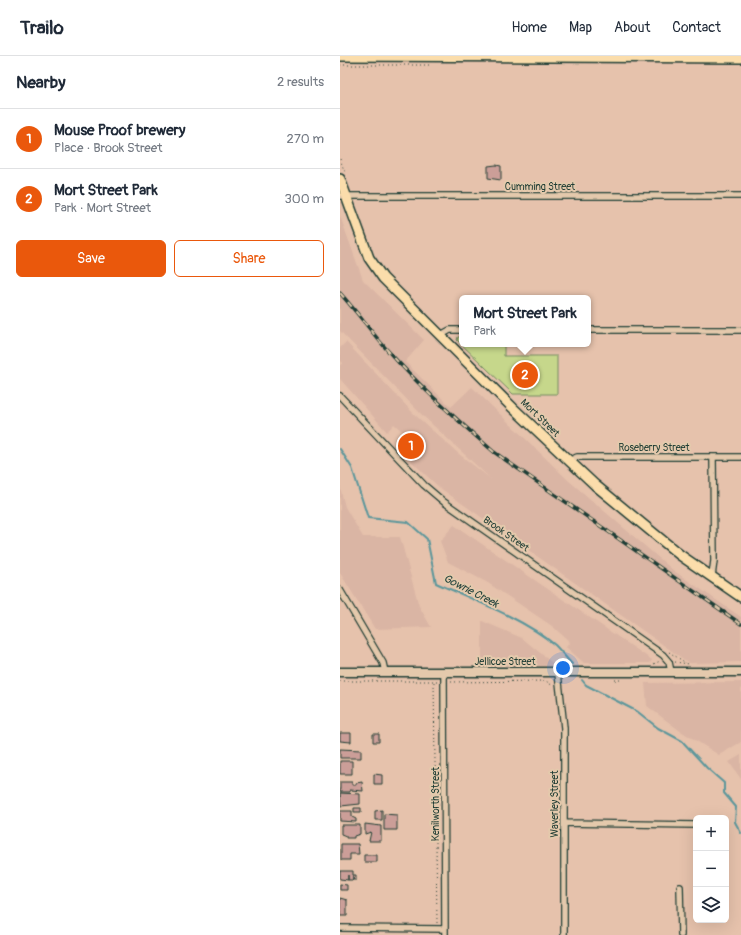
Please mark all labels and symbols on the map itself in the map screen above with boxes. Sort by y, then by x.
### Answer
street label: Cumming Street [505,181,576,193]
pin: 2 [512,360,538,390]
street label: Mort Street [518,397,563,440]
pin: 1 [398,431,424,461]
street label: Roseberry Street [618,442,691,454]
street label: Brook Street [481,514,532,555]
water label: Gowrie Creek [441,572,502,611]
street label: Jellicoe Street [475,656,536,668]
your location [553,658,573,678]
street label: Kenilworth Street [430,766,442,841]
street label: Waverley Street [549,770,561,838]

